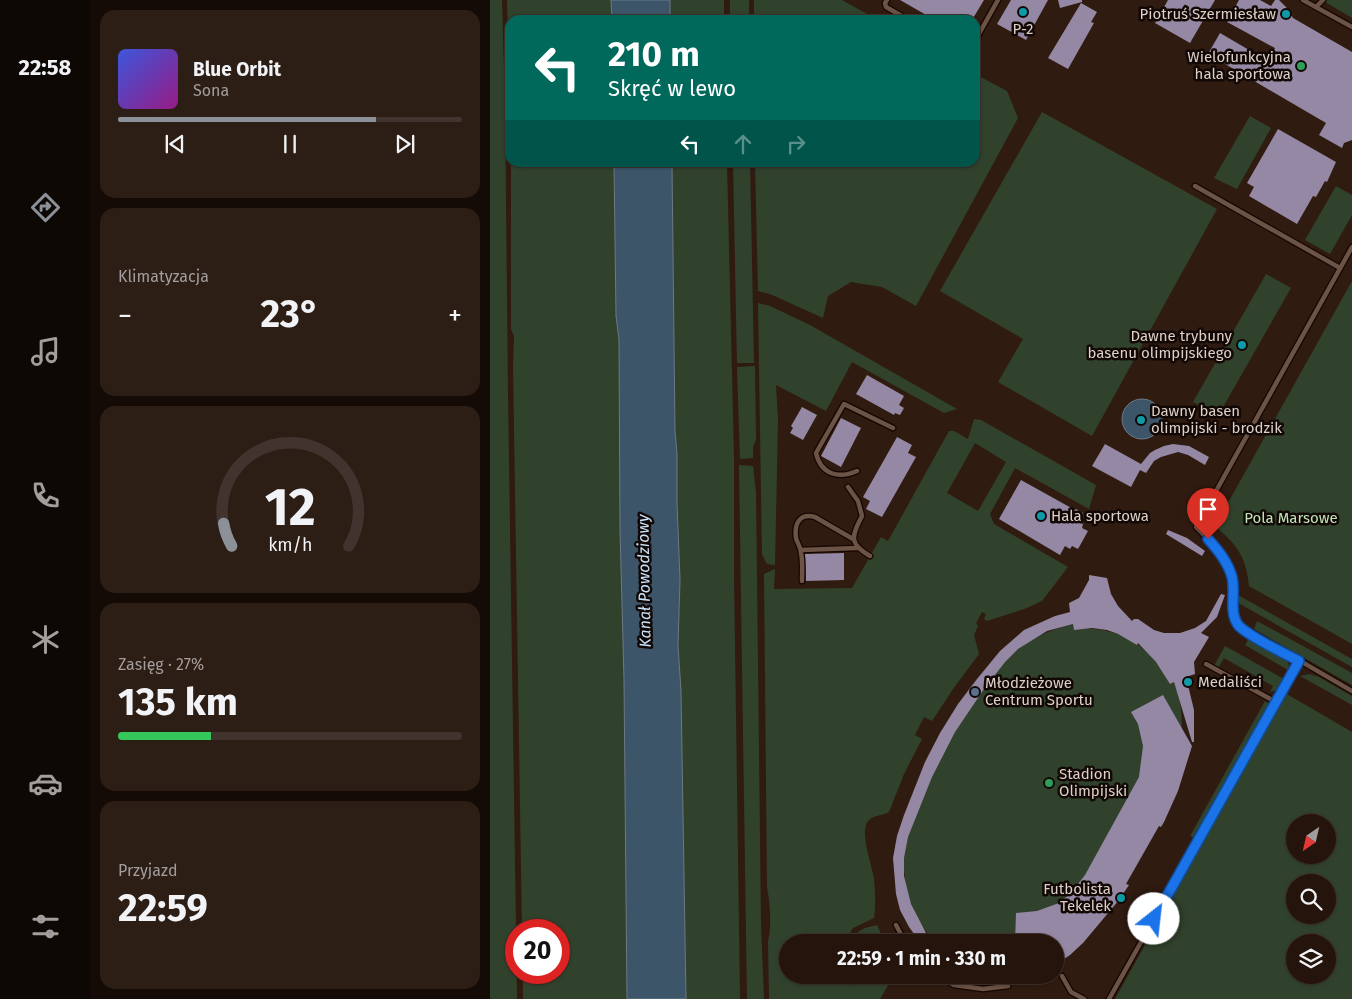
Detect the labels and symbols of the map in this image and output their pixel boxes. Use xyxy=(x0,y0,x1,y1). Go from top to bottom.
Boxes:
place label: Piotruś Szermiesław xyxy=(1139,5,1276,23)
marker: P-2 xyxy=(1017,6,1029,18)
marker: Piotruś Szermiesław xyxy=(1280,8,1292,20)
place label: P-2 xyxy=(1012,20,1034,38)
place label: Wielofunkcyjna hala sportowa xyxy=(1187,48,1291,83)
marker: Wielofunkcyjna hala sportowa xyxy=(1295,60,1307,72)
place label: Dawne trybuny basenu olimpijskiego xyxy=(1088,327,1233,362)
marker: Dawne trybuny basenu olimpijskiego xyxy=(1236,339,1248,351)
place label: Dawny basen olimpijski - brodzik xyxy=(1151,402,1282,437)
marker: Dawny basen olimpijski - brodzik xyxy=(1135,414,1147,426)
pin xyxy=(1187,488,1229,539)
place label: Hala sportowa xyxy=(1051,507,1149,525)
park label: Pola Marsowe xyxy=(1244,509,1338,527)
marker: Hala sportowa xyxy=(1035,510,1047,522)
water label: Kanał Powodziowy xyxy=(633,513,655,648)
place label: Medaliści xyxy=(1198,673,1262,691)
place label: Młodzieżowe Centrum Sportu xyxy=(985,674,1093,709)
marker: Medaliści xyxy=(1182,676,1194,688)
marker: Młodzieżowe Centrum Sportu xyxy=(969,686,981,698)
place label: Stadion Olimpijski xyxy=(1059,765,1127,800)
marker: Stadion Olimpijski xyxy=(1043,777,1055,789)
north arrow xyxy=(1286,814,1336,864)
place label: Futbolista Tekelek xyxy=(1043,880,1111,915)
marker: Futbolista Tekelek xyxy=(1115,892,1127,904)
position arrow xyxy=(1127,892,1179,944)
speed limit sign: 20 xyxy=(505,919,570,984)

